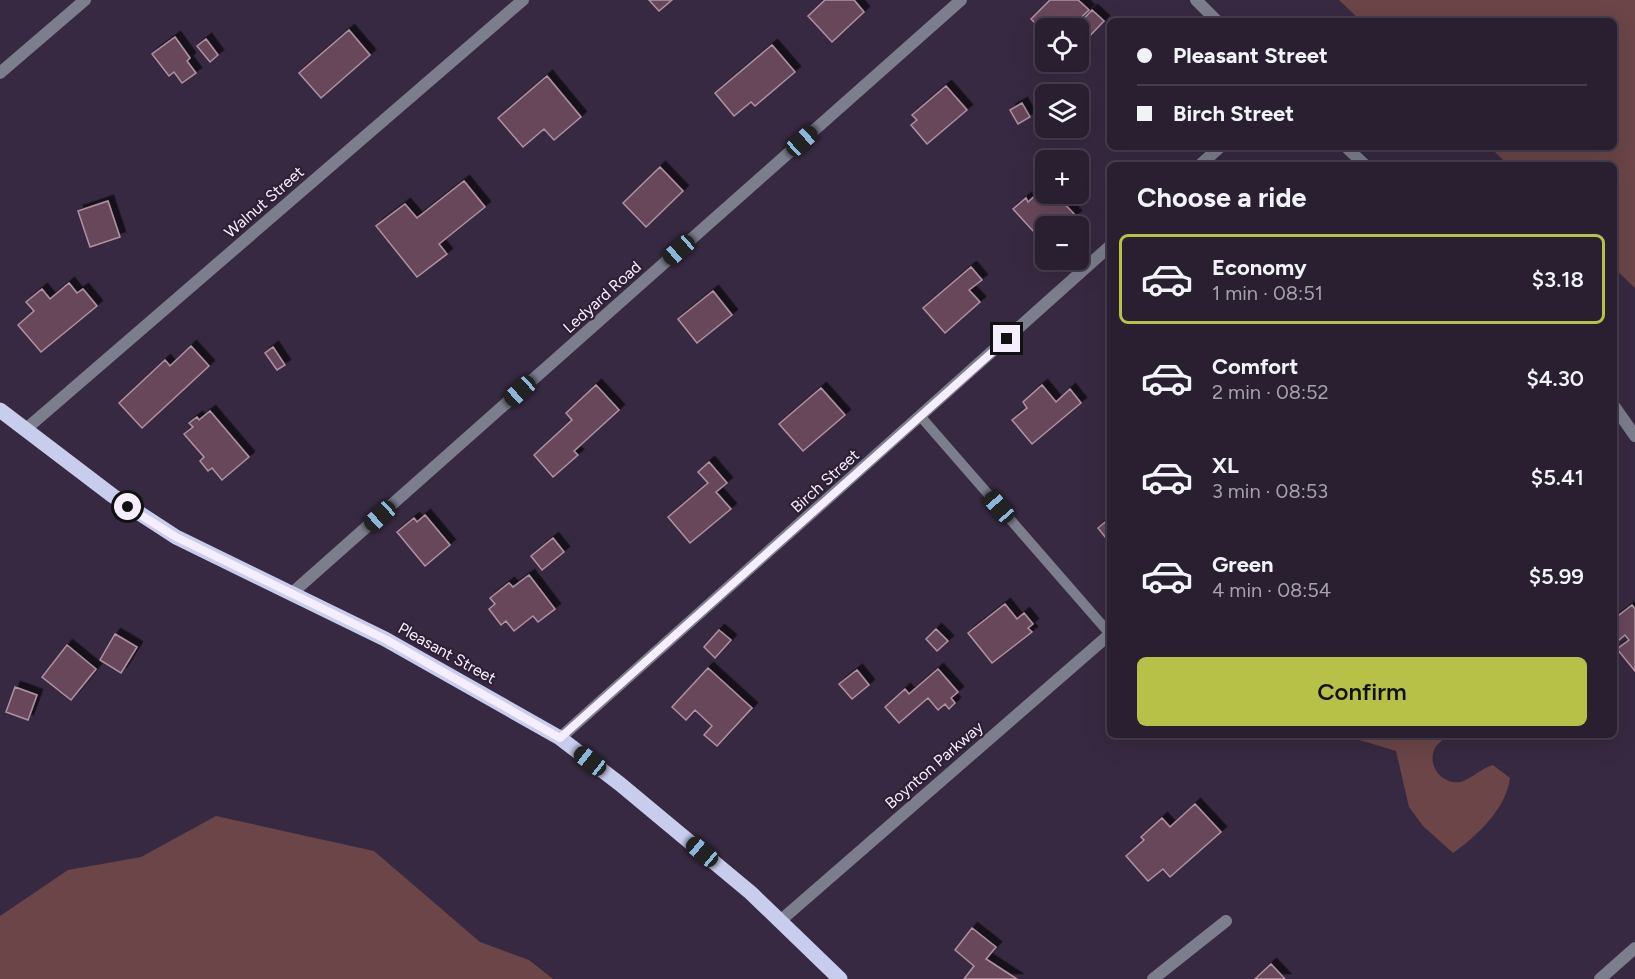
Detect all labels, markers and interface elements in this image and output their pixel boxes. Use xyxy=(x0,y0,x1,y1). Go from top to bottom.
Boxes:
map controls xyxy=(1035,18,1089,270)
button: locate xyxy=(1035,18,1089,72)
text: Pleasant Street xyxy=(1173,42,1328,69)
button: layers xyxy=(1035,84,1089,138)
text: Birch Street xyxy=(1173,100,1294,127)
car xyxy=(783,122,821,160)
button: + xyxy=(1035,150,1089,204)
street label: Walnut Street xyxy=(220,162,308,242)
text: Choose a ride xyxy=(1137,181,1306,214)
button: − xyxy=(1035,216,1089,270)
car xyxy=(660,231,698,269)
icon: car xyxy=(1140,252,1194,306)
text: Economy xyxy=(1212,254,1307,281)
street label: Ledyard Road xyxy=(559,257,645,337)
text: $3.18 xyxy=(1532,266,1584,293)
text: 1 min · 08:51 xyxy=(1212,281,1323,305)
route end xyxy=(993,325,1020,352)
icon: car xyxy=(1140,351,1194,405)
text: Comfort xyxy=(1212,353,1298,380)
text: $4.30 xyxy=(1526,365,1584,392)
car xyxy=(501,372,539,410)
text: 2 min · 08:52 xyxy=(1212,380,1329,404)
street label: Birch Street xyxy=(787,445,863,517)
icon: car xyxy=(1140,450,1194,504)
text: XL xyxy=(1212,452,1239,479)
text: $5.41 xyxy=(1531,464,1584,491)
text: 3 min · 08:53 xyxy=(1212,479,1328,503)
car xyxy=(980,488,1018,526)
route start xyxy=(114,493,141,520)
car xyxy=(361,497,399,535)
icon: car xyxy=(1140,549,1194,603)
text: Green xyxy=(1212,551,1274,578)
text: $5.99 xyxy=(1529,563,1584,590)
text: 4 min · 08:54 xyxy=(1212,578,1331,602)
street label: Pleasant Street xyxy=(395,618,499,688)
button: Confirm xyxy=(1137,657,1587,726)
street label: Boynton Parkway xyxy=(881,717,987,813)
car xyxy=(570,743,610,779)
car xyxy=(682,834,722,870)

